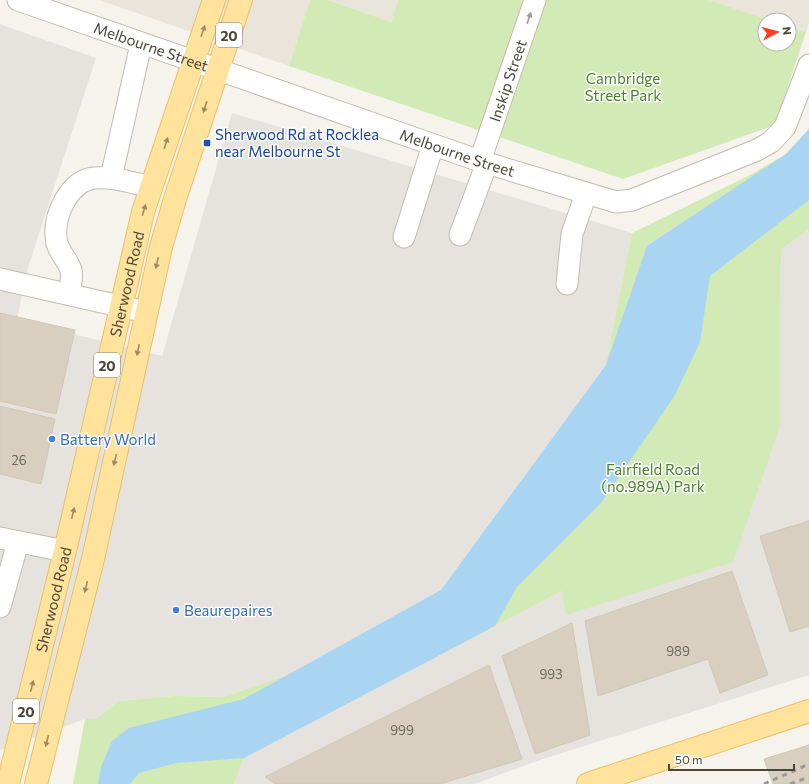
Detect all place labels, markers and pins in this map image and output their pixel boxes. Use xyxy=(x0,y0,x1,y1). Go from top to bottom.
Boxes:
place label: Sherwood Rd at Rocklea near Melbourne St xyxy=(215,125,379,160)
marker: Sherwood Rd at Rocklea near Melbourne St xyxy=(202,138,212,148)
place label: Battery World xyxy=(60,430,156,448)
marker: Battery World xyxy=(47,434,57,444)
place label: Beaurepaires xyxy=(184,601,273,619)
marker: Beaurepaires xyxy=(171,605,181,615)

